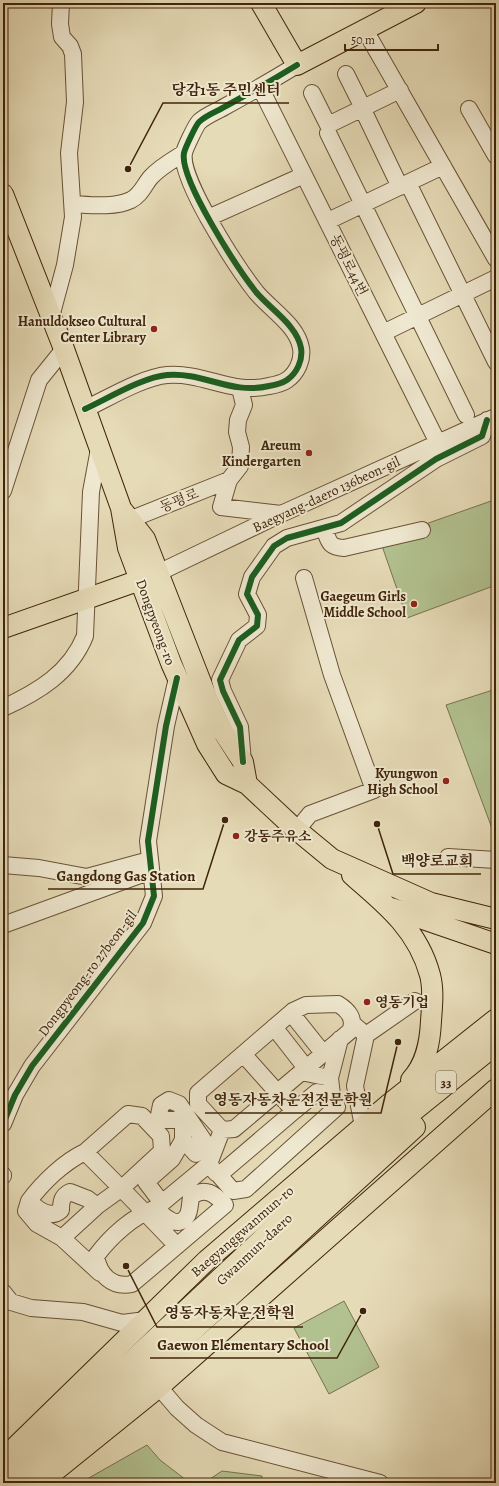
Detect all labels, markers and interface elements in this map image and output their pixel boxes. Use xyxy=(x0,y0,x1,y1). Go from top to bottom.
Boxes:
scale bar xyxy=(345,26,438,52)
text: 50 m xyxy=(351,32,375,48)
callout: 당감1동 주민센터 xyxy=(163,76,289,103)
text: 당감1동 주민센터 xyxy=(171,80,281,100)
street label: 동평로44번 xyxy=(325,231,372,299)
place label: Hanuldokseo Cultural Center Library xyxy=(18,312,147,347)
marker: Hanuldokseo Cultural Center Library xyxy=(149,324,159,334)
place label: Areum Kindergarten xyxy=(222,436,301,471)
marker: Areum Kindergarten xyxy=(304,448,314,458)
street label: Baegyang-daero 136beon-gil xyxy=(249,452,404,537)
street label: 동평로 xyxy=(157,484,202,517)
street label: Dongpyeong-ro xyxy=(131,577,180,668)
place label: Gaegeum Girls Middle School xyxy=(321,587,406,622)
marker: Gaegeum Girls Middle School xyxy=(409,599,419,609)
place label: Kyungwon High School xyxy=(367,764,438,799)
marker: Kyungwon High School xyxy=(441,776,451,786)
place label: 강동주유소 xyxy=(244,827,312,846)
marker: 강동주유소 xyxy=(231,831,241,841)
callout: 백양로교회 xyxy=(393,847,481,874)
text: 백양로교회 xyxy=(401,851,473,871)
callout: Gangdong Gas Station xyxy=(48,862,203,889)
text: Gangdong Gas Station xyxy=(57,866,196,886)
street label: Dongpyeong-ro 27beon-gil xyxy=(34,906,141,1040)
place label: 영동기업 xyxy=(375,993,429,1012)
marker: 영동기업 xyxy=(362,997,372,1007)
road number: 33 xyxy=(436,1071,456,1093)
callout: 영동자동차운전전문학원 xyxy=(205,1086,381,1113)
text: 영동자동차운전전문학원 xyxy=(213,1090,373,1110)
street label: Baegyanggwanmun-ro xyxy=(187,1181,298,1281)
street label: Gwanmun-daero xyxy=(212,1209,297,1290)
callout: 영동자동차운전학원 xyxy=(157,1300,303,1327)
text: 영동자동차운전학원 xyxy=(165,1303,295,1323)
callout: Gaewon Elementary School xyxy=(150,1331,337,1358)
text: Gaewon Elementary School xyxy=(157,1335,329,1355)

